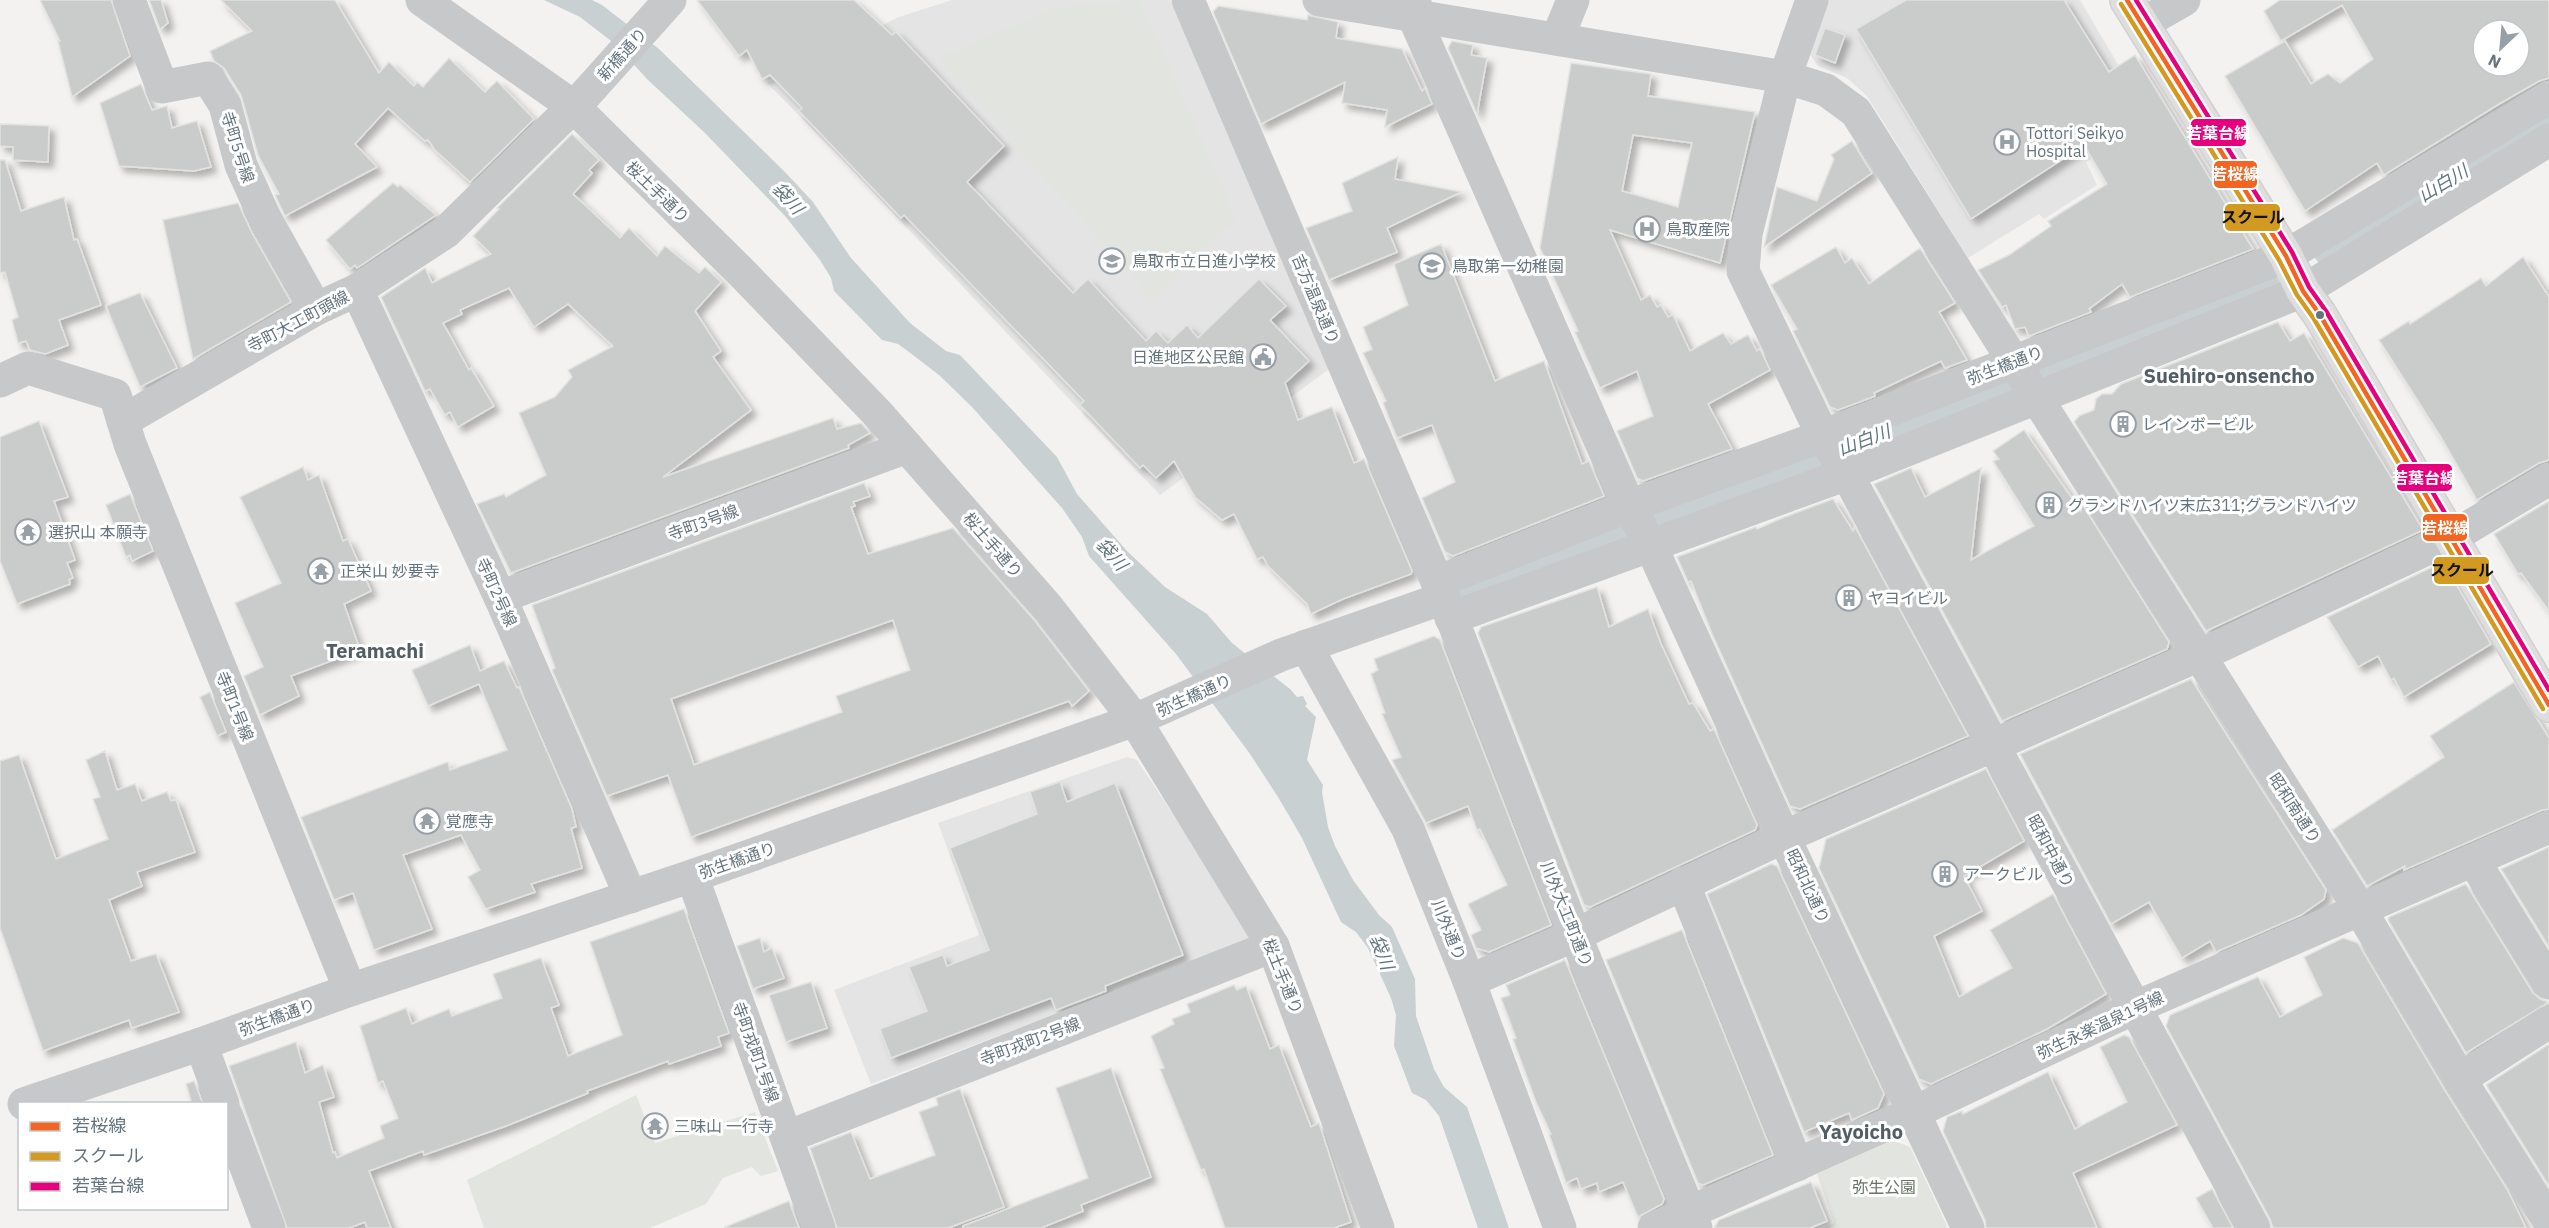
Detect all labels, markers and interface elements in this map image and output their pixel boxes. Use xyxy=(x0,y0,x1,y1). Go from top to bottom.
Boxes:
north arrow xyxy=(2471,18,2531,78)
street label: 新橋通り xyxy=(593,24,651,84)
text: N xyxy=(2485,50,2504,73)
street label: 寺町5号線 xyxy=(217,109,259,185)
line badge: 若葉台線 xyxy=(2190,118,2247,147)
place label: Tottori Seikyo Hospital xyxy=(2026,123,2124,161)
text: 若葉台線 xyxy=(2186,123,2250,143)
hospital icon: Tottori Seikyo Hospital xyxy=(1992,127,2022,157)
street label: 桜土手通り xyxy=(622,157,694,227)
water label: 山白川 xyxy=(2414,158,2474,207)
line badge: 若桜線 xyxy=(2213,160,2258,189)
text: 若桜線 xyxy=(2211,164,2259,184)
water label: 袋川 xyxy=(767,177,810,221)
line badge: スクール xyxy=(2224,203,2281,232)
text: スクール xyxy=(2221,207,2285,227)
hospital icon: 鳥取産院 xyxy=(1632,214,1662,244)
place label: 鳥取産院 xyxy=(1666,219,1730,239)
school or university icon: 鳥取市立日進小学校 xyxy=(1097,246,1127,276)
place label: 鳥取市立日進小学校 xyxy=(1132,251,1276,271)
street label: 吉方温泉通り xyxy=(1288,251,1344,347)
school or university icon: 鳥取第一幼稚園 xyxy=(1417,251,1447,281)
place label: 鳥取第一幼稚園 xyxy=(1452,256,1564,276)
street label: 寺町大工町頭線 xyxy=(244,286,352,356)
unlabelled marker xyxy=(2314,309,2326,321)
street label: 弥生橋通り xyxy=(1964,341,2046,389)
public building icon: 日進地区公民館 xyxy=(1248,342,1278,372)
place label: 日進地区公民館 xyxy=(1132,347,1244,367)
district label: Suehiro-onsencho xyxy=(2144,362,2314,389)
building icon: レインボービル xyxy=(2108,409,2138,439)
place label: レインボービル xyxy=(2142,414,2254,434)
water label: 山白川 xyxy=(1835,419,1895,460)
line badge: 若葉台線 xyxy=(2396,463,2453,492)
text: 若葉台線 xyxy=(2392,468,2456,488)
building icon: グランドハイツ末広311;グランドハイツ xyxy=(2034,490,2064,520)
place label: グランドハイツ末広311;グランドハイツ xyxy=(2068,495,2357,515)
street label: 寺町3号線 xyxy=(665,500,741,544)
street label: 桜土手通り xyxy=(959,508,1027,582)
line badge: 若桜線 xyxy=(2422,513,2468,542)
temple icon: 選択山 本願寺 xyxy=(13,517,43,547)
text: 若桜線 xyxy=(2421,518,2469,538)
place label: 選択山 本願寺 xyxy=(48,522,148,542)
water label: 袋川 xyxy=(1092,533,1134,577)
street label: 寺町2号線 xyxy=(472,554,522,630)
temple icon: 正栄山 妙要寺 xyxy=(306,556,336,586)
line badge: スクール xyxy=(2433,556,2490,585)
text: スクール xyxy=(2430,560,2494,580)
place label: 正栄山 妙要寺 xyxy=(340,561,440,581)
building icon: ヤヨイビル xyxy=(1834,583,1864,613)
place label: ヤヨイビル xyxy=(1868,588,1948,608)
district label: Teramachi xyxy=(326,637,424,664)
street label: 寺町1号線 xyxy=(212,668,258,744)
street label: 弥生橋通り xyxy=(1153,670,1235,720)
street label: 昭和南通り xyxy=(2265,769,2325,847)
temple icon: 覚應寺 xyxy=(412,806,442,836)
place label: 覚應寺 xyxy=(446,811,494,831)
street label: 昭和中通り xyxy=(2023,811,2079,891)
street label: 弥生橋通り xyxy=(696,838,778,882)
street label: 昭和北通り xyxy=(1782,846,1834,926)
street label: 川外大工町通り xyxy=(1537,858,1597,970)
building icon: アークビル xyxy=(1930,859,1960,889)
place label: アークビル xyxy=(1964,864,2043,884)
street label: 川外通り xyxy=(1428,897,1470,963)
water label: 袋川 xyxy=(1365,931,1400,975)
street label: 桜土手通り xyxy=(1259,935,1307,1017)
street label: 弥生永楽温泉1号線 xyxy=(2033,987,2167,1063)
street label: 弥生橋通り xyxy=(236,994,318,1040)
street label: 寺町戎町1号線 xyxy=(729,999,783,1105)
street label: 寺町戎町2号線 xyxy=(977,1013,1083,1069)
legend xyxy=(18,1102,228,1210)
temple icon: 三味山 一行寺 xyxy=(640,1111,670,1141)
text: 若桜線 xyxy=(72,1114,126,1137)
place label: 三味山 一行寺 xyxy=(674,1116,774,1136)
district label: Yayoicho xyxy=(1819,1118,1903,1145)
text: スクール xyxy=(72,1144,144,1167)
text: 若葉台線 xyxy=(72,1174,144,1197)
park label: 弥生公園 xyxy=(1852,1177,1916,1197)

